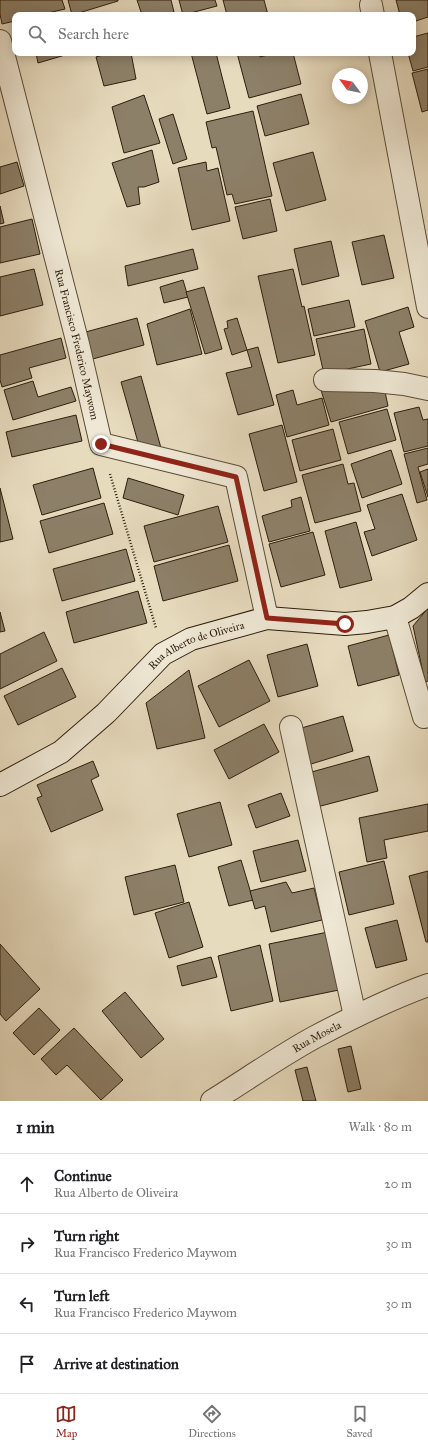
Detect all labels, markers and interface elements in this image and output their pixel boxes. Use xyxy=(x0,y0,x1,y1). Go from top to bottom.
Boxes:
search box xyxy=(12,12,416,56)
icon: search xyxy=(26,23,48,45)
text: Search here xyxy=(58,25,129,43)
north arrow xyxy=(332,68,368,104)
street label: Rua Francisco Frederico Maywom xyxy=(52,268,101,422)
route end xyxy=(92,435,110,453)
route start xyxy=(336,615,354,633)
street label: Rua Alberto de Oliveira xyxy=(146,618,246,672)
street label: Rua Mosela xyxy=(290,1018,344,1055)
text: 1 min xyxy=(16,1117,55,1138)
text: Walk · 80 m xyxy=(349,1119,412,1135)
text: Continue xyxy=(54,1167,112,1185)
icon: ahead xyxy=(16,1173,38,1195)
text: 20 m xyxy=(384,1176,412,1192)
text: Rua Alberto de Oliveira xyxy=(54,1185,178,1201)
text: Turn right xyxy=(54,1227,119,1245)
icon: right xyxy=(16,1233,38,1255)
text: 30 m xyxy=(386,1236,412,1252)
text: Rua Francisco Frederico Maywom xyxy=(54,1245,237,1261)
text: Turn left xyxy=(54,1287,110,1305)
icon: left xyxy=(16,1293,38,1315)
text: 30 m xyxy=(386,1296,412,1312)
text: Rua Francisco Frederico Maywom xyxy=(54,1305,237,1321)
icon: arrive xyxy=(16,1353,38,1375)
text: Arrive at destination xyxy=(54,1355,179,1373)
tab: Map xyxy=(55,1403,77,1440)
tab: Directions xyxy=(188,1403,236,1440)
tab: Saved xyxy=(346,1403,373,1440)

